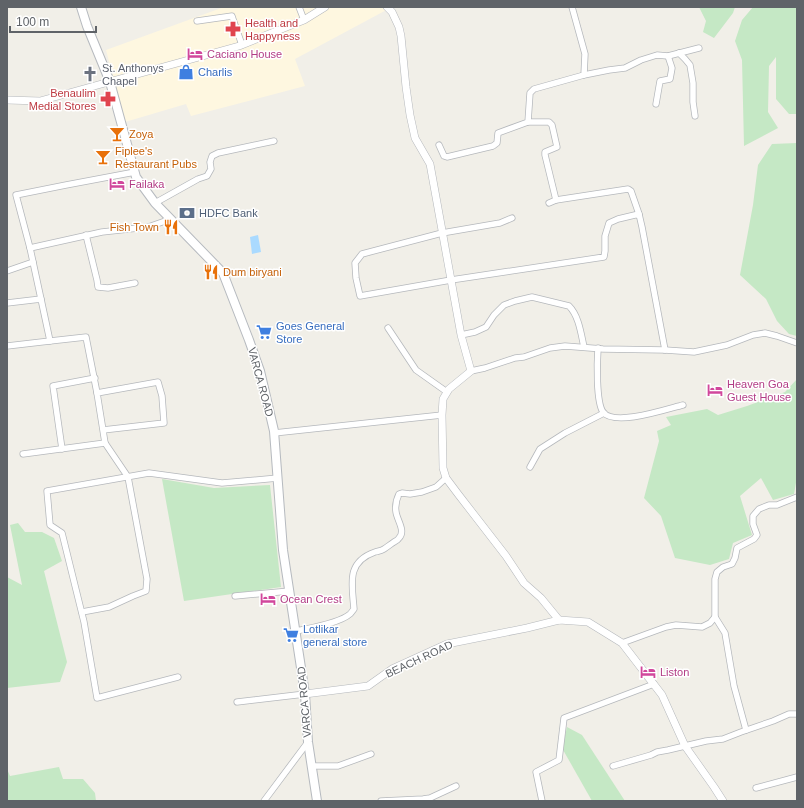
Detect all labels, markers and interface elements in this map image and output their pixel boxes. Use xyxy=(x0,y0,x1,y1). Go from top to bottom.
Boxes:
scale bar xyxy=(10,8,96,34)
text: 100 m xyxy=(16,15,49,29)
place label: Health and Happyness xyxy=(245,17,301,42)
pharmacy icon: Health and Happyness xyxy=(224,20,242,38)
hotel icon: Caciano House xyxy=(186,45,204,63)
place label: Caciano House xyxy=(207,48,282,60)
place label: St. Anthonys Chapel xyxy=(102,62,164,87)
shop icon: Charlis xyxy=(177,63,195,81)
church icon: St. Anthonys Chapel xyxy=(81,65,99,83)
place label: Charlis xyxy=(198,66,233,78)
place label: Benaulim Medial Stores xyxy=(29,87,96,112)
pharmacy icon: Benaulim Medial Stores xyxy=(99,90,117,108)
bar icon: Zoya xyxy=(108,125,126,143)
place label: Zoya xyxy=(129,128,154,140)
place label: Fiplee's Restaurant Pubs xyxy=(115,145,197,170)
bar icon: Fiplee's Restaurant Pubs xyxy=(94,148,112,166)
hotel icon: Failaka xyxy=(108,175,126,193)
place label: Failaka xyxy=(129,178,165,190)
bank icon: HDFC Bank xyxy=(178,204,196,222)
place label: HDFC Bank xyxy=(199,207,258,219)
restaurant icon: Fish Town xyxy=(162,218,180,236)
place label: Fish Town xyxy=(110,221,159,233)
restaurant icon: Dum biryani xyxy=(202,263,220,281)
place label: Dum biryani xyxy=(223,266,282,278)
place label: Goes General Store xyxy=(276,320,344,345)
supermarket icon: Goes General Store xyxy=(255,323,273,341)
street label: VARCA ROAD xyxy=(246,346,276,418)
place label: Heaven Goa Guest House xyxy=(727,378,791,403)
hotel icon: Heaven Goa Guest House xyxy=(706,381,724,399)
hotel icon: Ocean Crest xyxy=(259,590,277,608)
place label: Ocean Crest xyxy=(280,593,342,605)
place label: Lotlikar general store xyxy=(303,623,367,648)
supermarket icon: Lotlikar general store xyxy=(282,626,300,644)
street label: BEACH ROAD xyxy=(383,638,455,680)
hotel icon: Liston xyxy=(639,663,657,681)
street label: VARCA ROAD xyxy=(295,666,313,738)
place label: Liston xyxy=(660,666,689,678)

